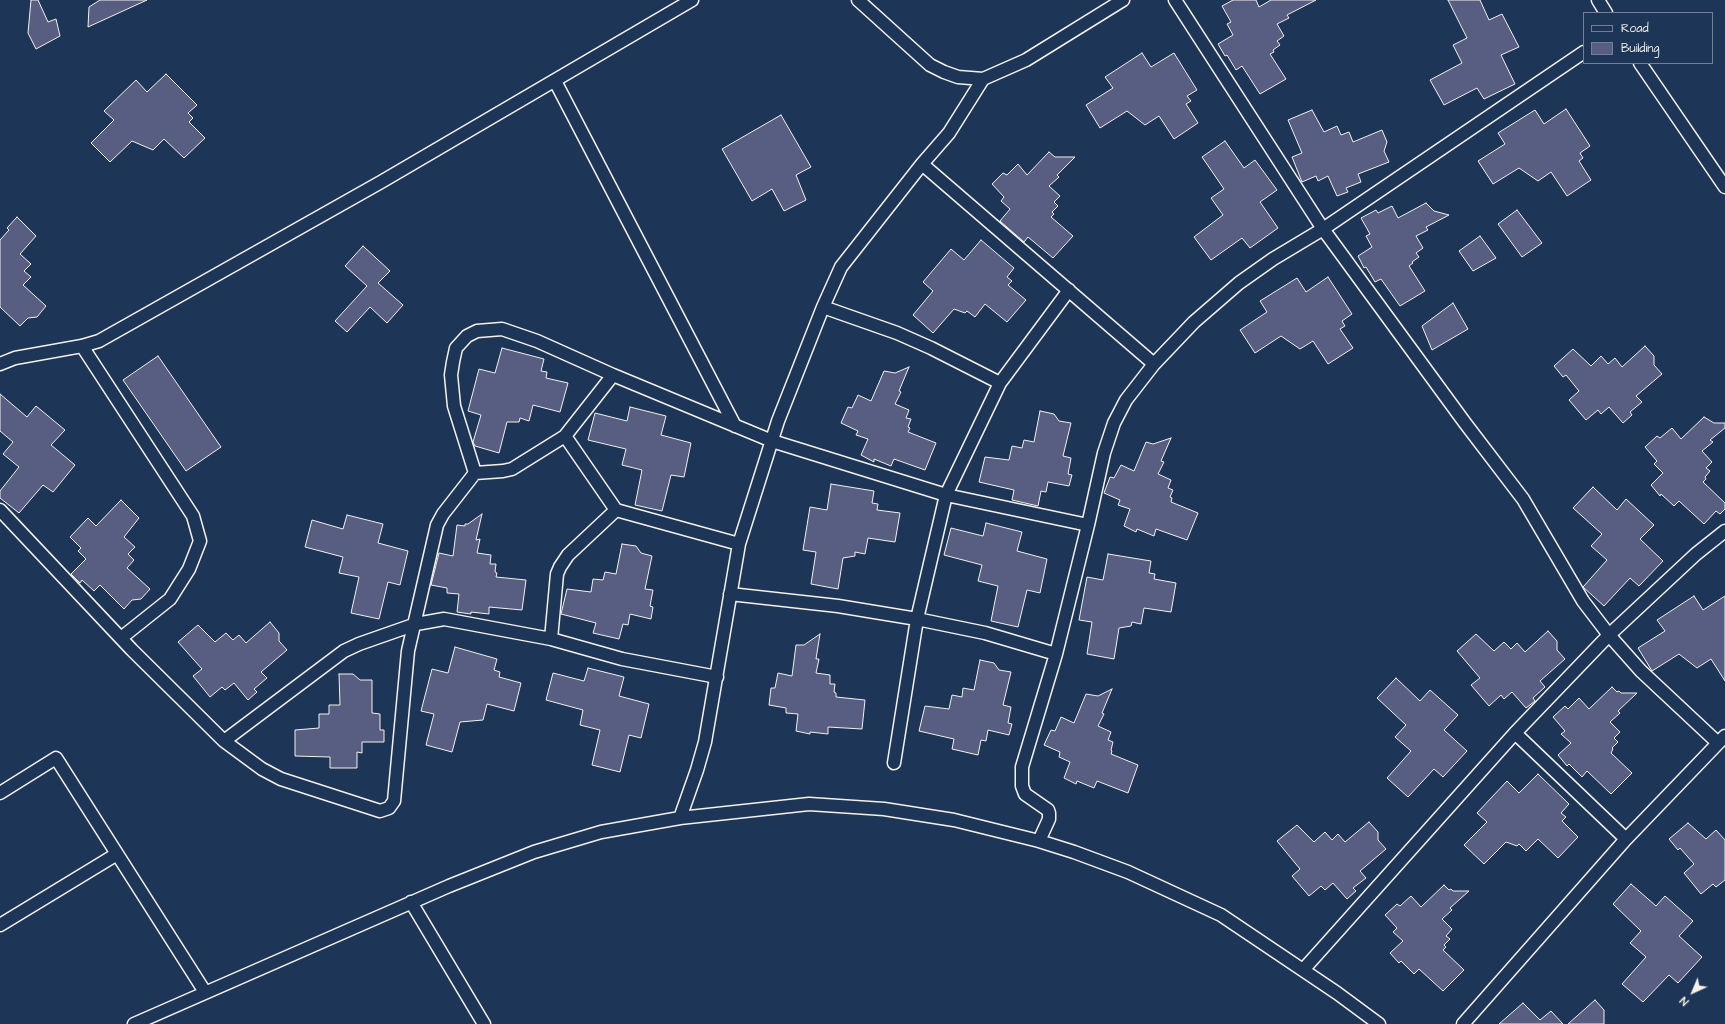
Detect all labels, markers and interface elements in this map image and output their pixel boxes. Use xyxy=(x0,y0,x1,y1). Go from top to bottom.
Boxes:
legend xyxy=(1583,12,1713,64)
text: Road xyxy=(1621,20,1649,37)
text: Building xyxy=(1621,40,1659,57)
north arrow xyxy=(1673,972,1713,1012)
text: N xyxy=(1677,993,1692,1009)

